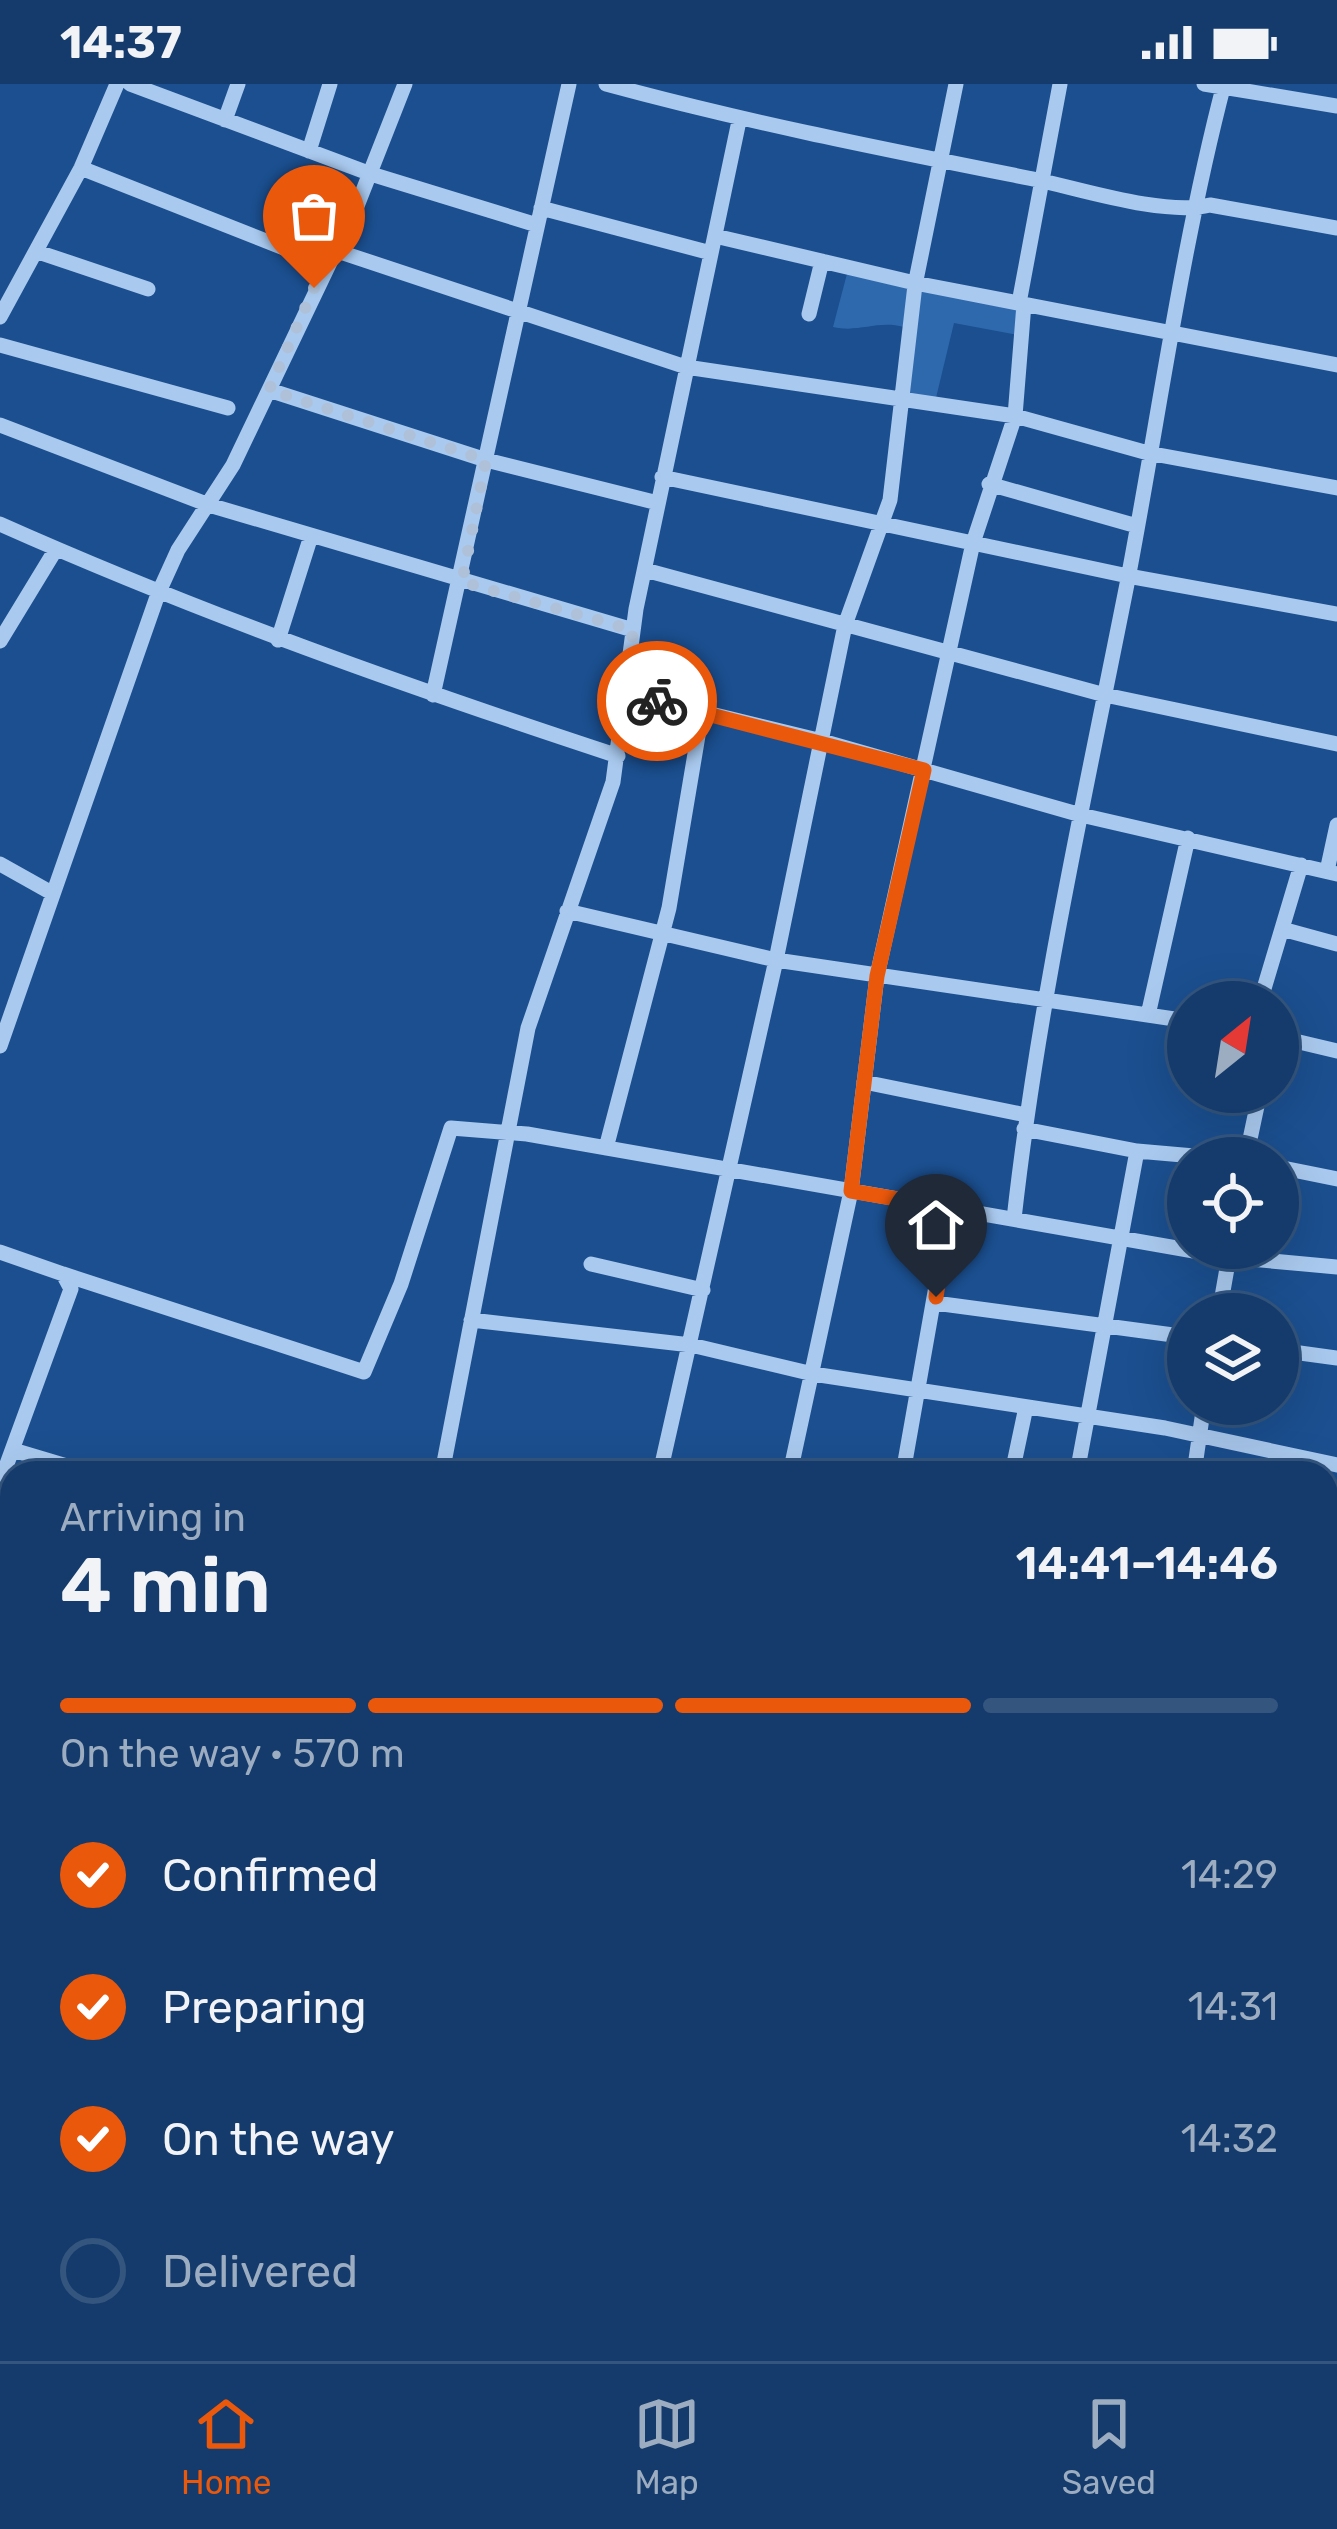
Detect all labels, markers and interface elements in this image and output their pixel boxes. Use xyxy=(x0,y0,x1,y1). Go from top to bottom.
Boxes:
text: 14:37 xyxy=(60,16,182,69)
pin xyxy=(263,165,365,288)
icon: bag xyxy=(281,183,347,249)
courier xyxy=(597,641,717,761)
icon: bike xyxy=(624,668,690,734)
north arrow xyxy=(1167,981,1299,1113)
map controls xyxy=(1167,981,1299,1425)
button: locate xyxy=(1167,1137,1299,1269)
pin xyxy=(885,1174,987,1297)
icon: home xyxy=(903,1192,969,1258)
button: layers xyxy=(1167,1293,1299,1425)
text: Arriving in xyxy=(60,1495,246,1541)
text: 14:41–14:46 xyxy=(1016,1537,1278,1590)
text: 4 min xyxy=(60,1539,271,1632)
text: On the way · 570 m xyxy=(60,1731,405,1777)
icon: check xyxy=(60,1842,126,1908)
text: Confirmed xyxy=(162,1849,379,1902)
text: 14:29 xyxy=(1181,1852,1278,1898)
icon: check xyxy=(60,1974,126,2040)
text: Preparing xyxy=(162,1981,367,2034)
text: 14:31 xyxy=(1188,1984,1278,2030)
icon: check xyxy=(60,2106,126,2172)
text: On the way xyxy=(162,2113,395,2166)
text: 14:32 xyxy=(1181,2116,1278,2162)
text: Delivered xyxy=(162,2245,358,2298)
tab: Home xyxy=(181,2391,271,2502)
tab: Map xyxy=(634,2391,700,2502)
tab: Saved xyxy=(1062,2391,1156,2502)

